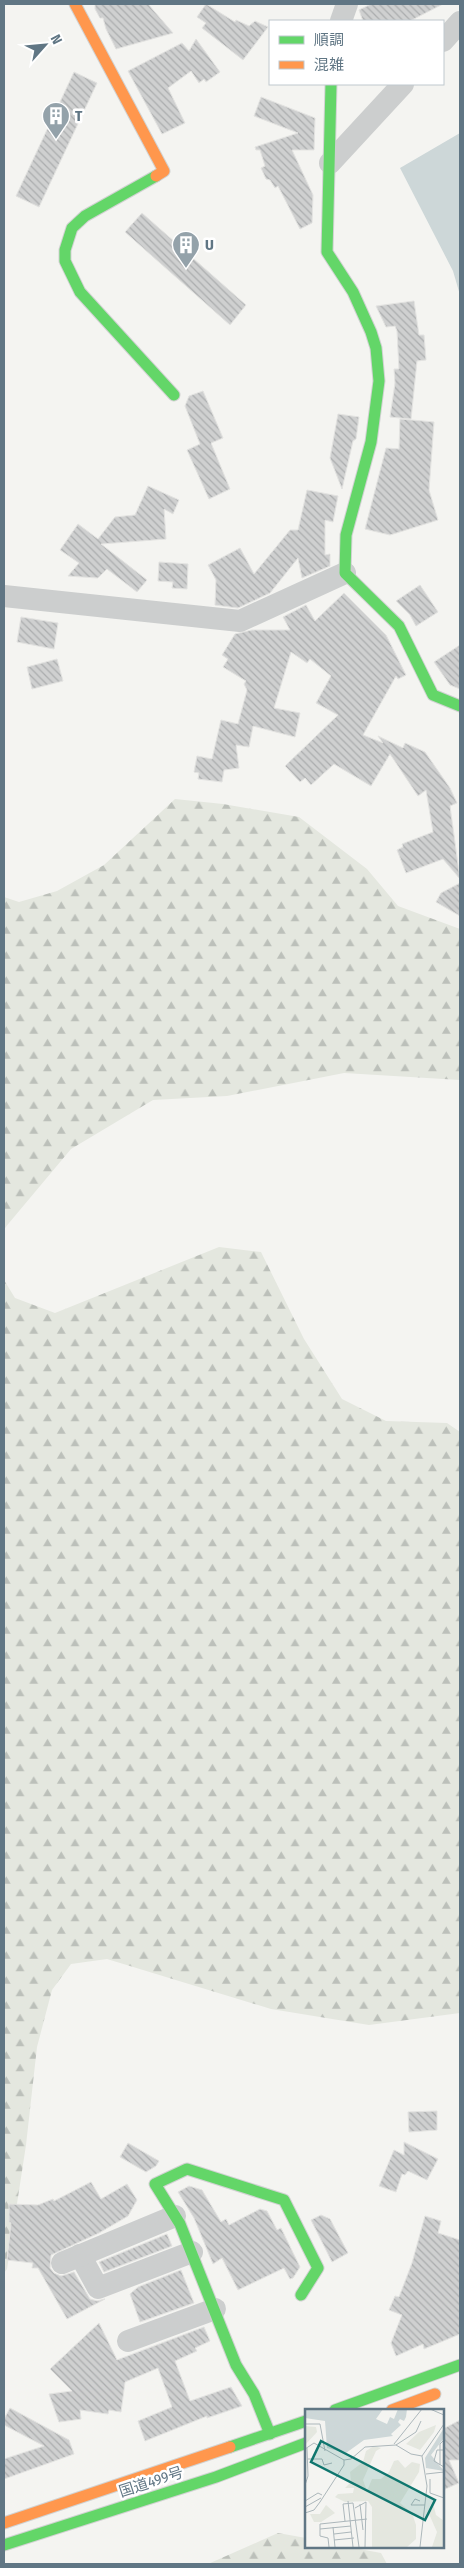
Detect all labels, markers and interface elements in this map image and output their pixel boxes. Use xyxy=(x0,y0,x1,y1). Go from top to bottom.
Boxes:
north arrow xyxy=(20,20,70,70)
legend xyxy=(269,20,444,85)
text: 順調 xyxy=(314,31,344,49)
text: N xyxy=(47,32,66,47)
text: 混雑 xyxy=(314,56,344,74)
building icon: T xyxy=(41,101,71,140)
place label: T xyxy=(75,107,83,125)
building icon: U xyxy=(171,230,201,269)
place label: U xyxy=(205,236,214,254)
inset map xyxy=(305,2409,444,2548)
street label: 国道499号 xyxy=(117,2463,185,2501)

